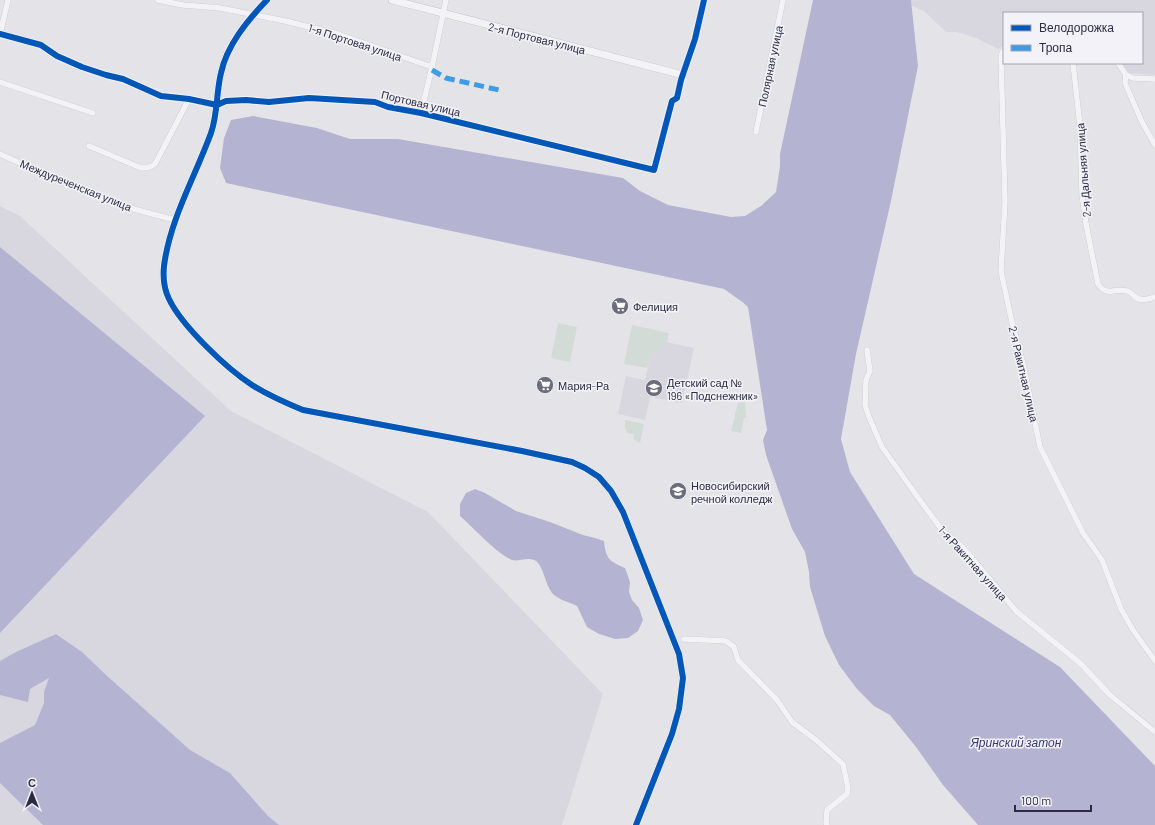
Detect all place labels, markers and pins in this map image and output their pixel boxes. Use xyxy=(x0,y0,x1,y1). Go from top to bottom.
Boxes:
supermarket icon: Фелиция xyxy=(610,296,630,316)
place label: Фелиция xyxy=(633,300,678,313)
supermarket icon: Мария-Ра xyxy=(535,375,555,395)
place label: Детский сад № 196 «Подснежник» xyxy=(667,376,759,402)
school or university icon: Детский сад № 196 «Подснежник» xyxy=(644,378,664,398)
place label: Мария-Ра xyxy=(558,379,610,392)
place label: Новосибирский речной колледж xyxy=(691,479,773,505)
school or university icon: Новосибирский речной колледж xyxy=(668,481,688,501)

